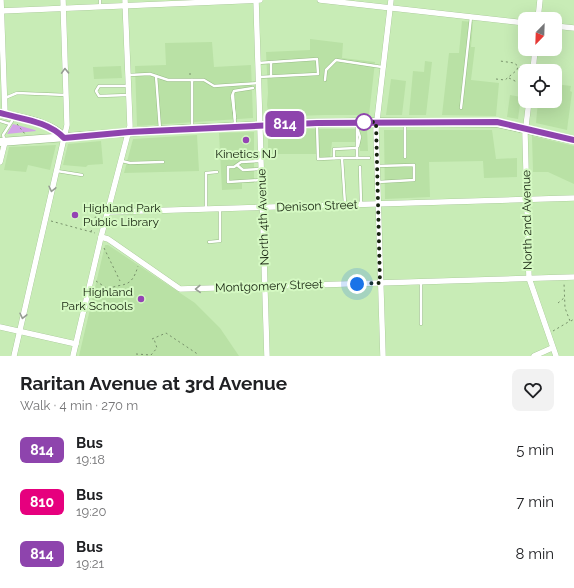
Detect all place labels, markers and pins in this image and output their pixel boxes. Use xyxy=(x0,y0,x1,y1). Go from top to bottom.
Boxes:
unlabelled marker xyxy=(355,113,373,131)
marker: Kinetics NJ xyxy=(241,135,251,145)
place label: Kinetics NJ xyxy=(215,147,277,161)
place label: Highland Park Public Library xyxy=(83,201,161,229)
marker: Highland Park Public Library xyxy=(70,210,80,220)
place label: Highland Park Schools xyxy=(61,285,133,313)
marker: Highland Park Schools xyxy=(136,294,146,304)

